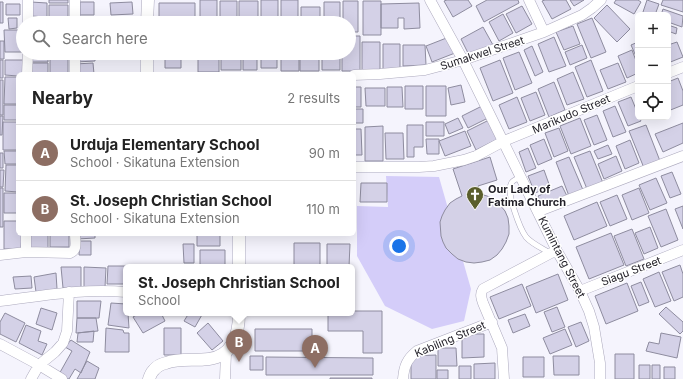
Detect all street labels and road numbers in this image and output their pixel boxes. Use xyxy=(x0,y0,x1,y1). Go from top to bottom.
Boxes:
street label: Sumakwel Street xyxy=(438,33,526,73)
street label: Marikudo Street xyxy=(530,91,612,137)
street label: Kumintang Street xyxy=(535,214,589,300)
street label: Siagu Street xyxy=(599,253,663,289)
street label: Kabiling Street xyxy=(412,318,488,360)

